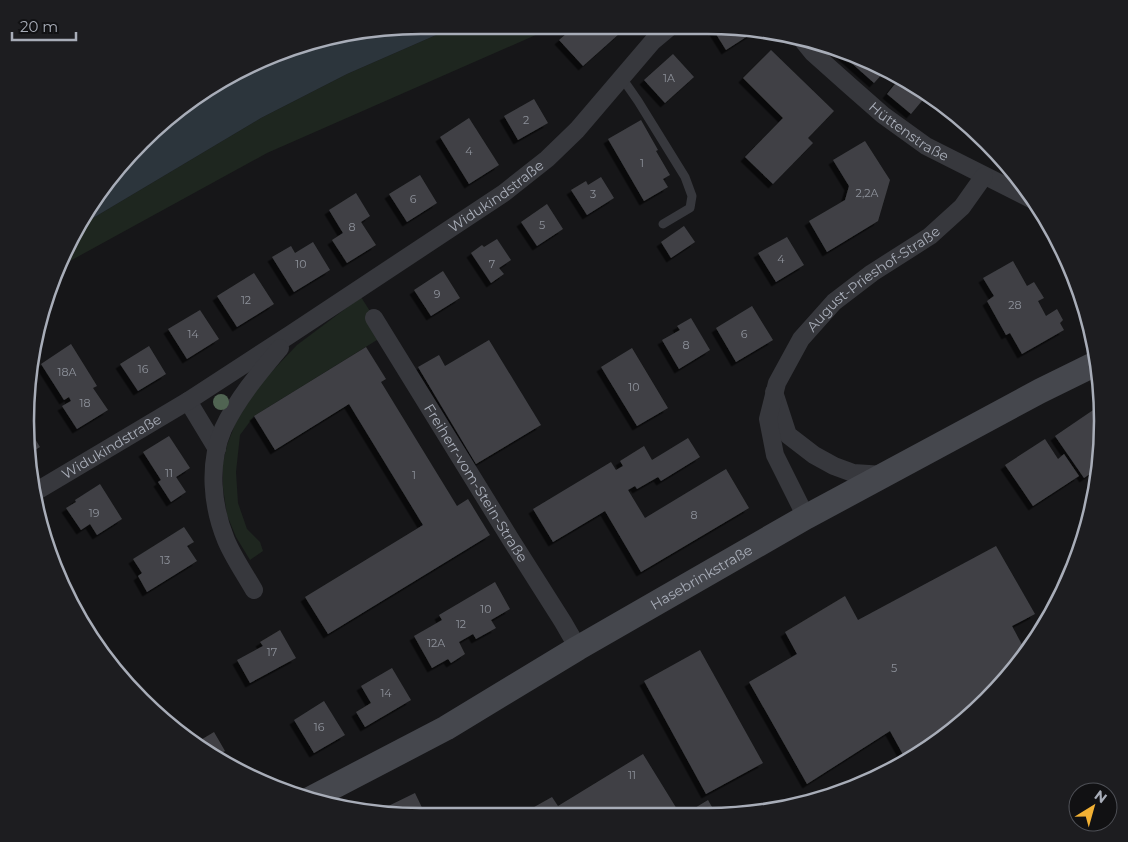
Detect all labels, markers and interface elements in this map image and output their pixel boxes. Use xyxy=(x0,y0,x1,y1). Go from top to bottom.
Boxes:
scale bar xyxy=(12,10,76,42)
text: 20 m xyxy=(20,17,58,36)
house number: 1A xyxy=(663,71,675,85)
street label: Hüttenstraße xyxy=(865,98,952,165)
house number: 2 xyxy=(523,113,529,127)
house number: 4 xyxy=(465,144,473,158)
street label: Widukindstraße xyxy=(445,156,547,236)
house number: 1 xyxy=(640,156,644,170)
house number: 2,2A xyxy=(856,186,879,200)
house number: 3 xyxy=(590,187,596,201)
house number: 6 xyxy=(410,192,417,206)
house number: 5 xyxy=(539,218,545,232)
house number: 8 xyxy=(348,220,356,234)
street label: August-Prieshof-Straße xyxy=(803,222,944,335)
house number: 4 xyxy=(777,252,785,266)
house number: 10 xyxy=(295,257,307,271)
house number: 7 xyxy=(489,257,495,271)
house number: 9 xyxy=(434,287,441,301)
house number: 12 xyxy=(241,293,251,307)
house number: 28 xyxy=(1008,298,1022,312)
house number: 14 xyxy=(187,327,199,341)
house number: 6 xyxy=(741,327,748,341)
house number: 8 xyxy=(682,338,690,352)
house number: 16 xyxy=(138,362,149,376)
house number: 18A xyxy=(58,365,77,379)
house number: 10 xyxy=(628,380,640,394)
house number: 18 xyxy=(80,396,91,410)
street label: Freiherr-vom-Stein-Straße xyxy=(420,401,532,566)
street label: Widukindstraße xyxy=(58,410,165,483)
house number: 11 xyxy=(165,466,173,480)
house number: 1 xyxy=(412,468,416,482)
house number: 19 xyxy=(89,506,100,520)
house number: 8 xyxy=(690,508,698,522)
street label: Hasebrinkstraße xyxy=(647,541,756,614)
house number: 13 xyxy=(160,553,170,567)
house number: 10 xyxy=(480,602,492,616)
house number: 12 xyxy=(456,617,466,631)
house number: 12A xyxy=(427,636,445,650)
house number: 17 xyxy=(267,645,277,659)
house number: 5 xyxy=(891,661,897,675)
house number: 14 xyxy=(380,686,392,700)
house number: 16 xyxy=(314,720,325,734)
house number: 11 xyxy=(628,768,636,782)
north arrow xyxy=(1068,782,1118,832)
text: N xyxy=(1091,786,1111,807)

